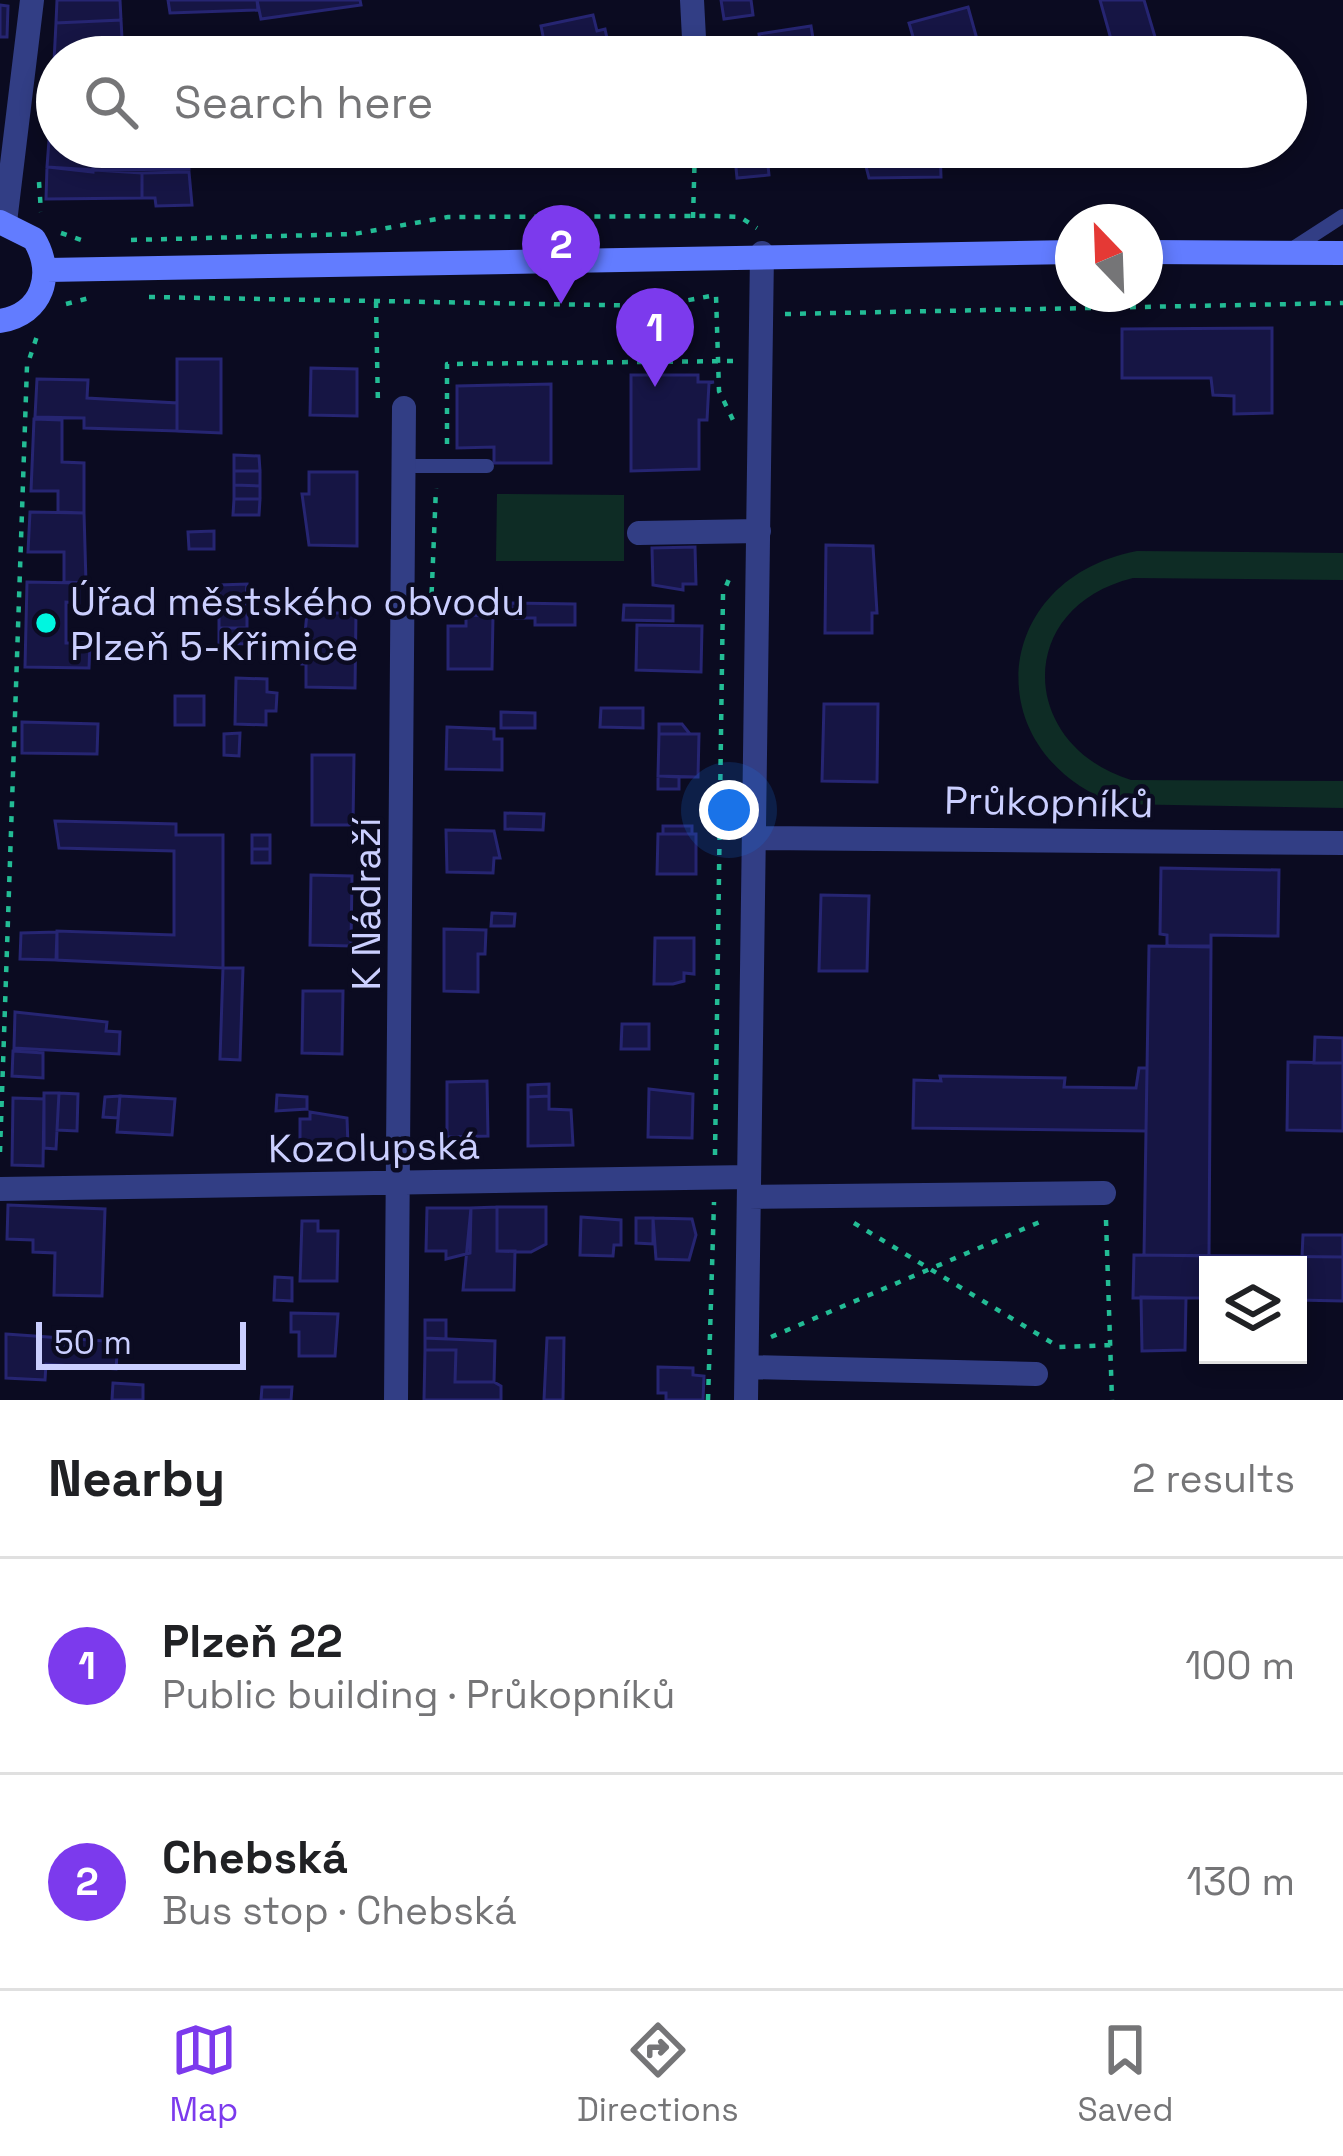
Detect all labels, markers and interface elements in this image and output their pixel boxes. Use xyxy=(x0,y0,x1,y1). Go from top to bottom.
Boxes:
search box xyxy=(36,36,1307,168)
icon: search xyxy=(78,69,144,135)
text: Search here xyxy=(174,74,433,131)
north arrow xyxy=(1055,204,1163,312)
pin: 2 xyxy=(522,205,600,304)
pin: 1 xyxy=(616,288,694,387)
place label: Úřad městského obvodu Plzeň 5-Křimice xyxy=(70,577,525,671)
marker: Úřad městského obvodu Plzeň 5-Křimice xyxy=(33,610,59,636)
street label: Průkopníků xyxy=(944,776,1154,828)
your location xyxy=(699,780,759,840)
street label: K Nádraží xyxy=(342,817,391,991)
street label: Kozolupská xyxy=(268,1121,480,1173)
map controls xyxy=(1199,1256,1307,1364)
button: layers xyxy=(1199,1256,1307,1364)
scale bar xyxy=(36,1316,246,1369)
text: 50 m xyxy=(54,1322,132,1364)
text: Nearby xyxy=(48,1446,225,1511)
text: 2 results xyxy=(1132,1454,1295,1503)
text: Plzeň 22 xyxy=(162,1613,343,1670)
text: 1 xyxy=(78,1641,96,1690)
text: 100 m xyxy=(1185,1641,1295,1690)
text: Public building · Průkopníků xyxy=(162,1670,675,1719)
text: Chebská xyxy=(162,1829,348,1886)
text: 2 xyxy=(75,1857,99,1906)
text: 130 m xyxy=(1187,1857,1295,1906)
text: Bus stop · Chebská xyxy=(162,1886,517,1935)
tab: Map xyxy=(169,2017,238,2131)
tab: Directions xyxy=(577,2017,739,2131)
tab: Saved xyxy=(1077,2017,1174,2131)

